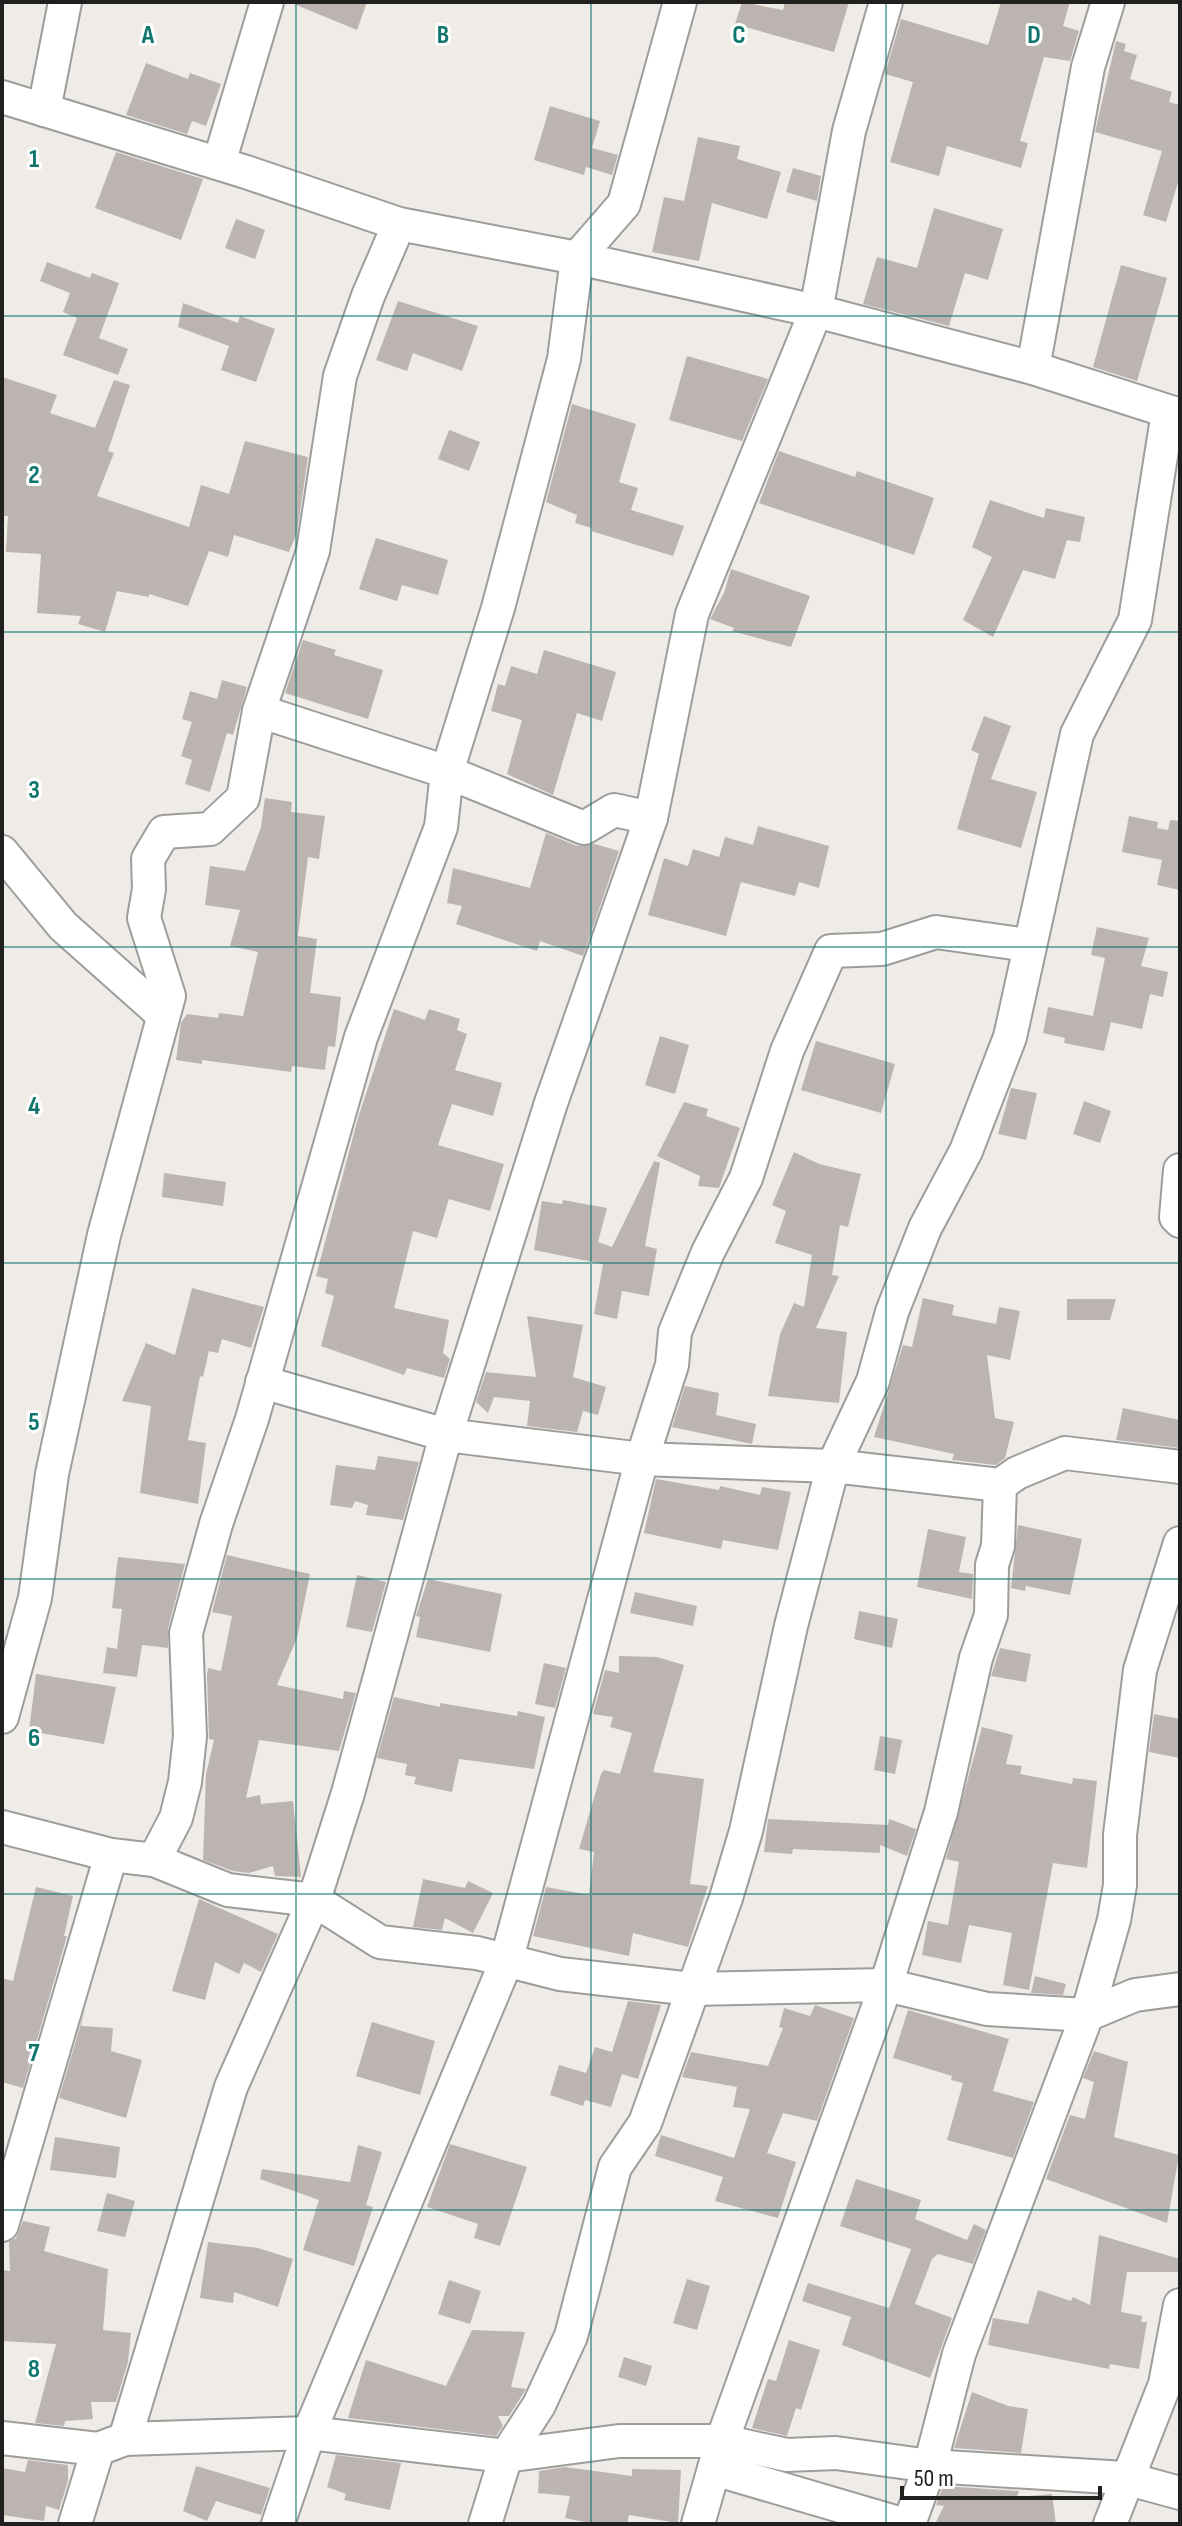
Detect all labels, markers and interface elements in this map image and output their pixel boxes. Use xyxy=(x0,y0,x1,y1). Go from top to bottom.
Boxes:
text: A xyxy=(141,20,155,51)
text: B xyxy=(437,20,449,51)
text: C xyxy=(732,20,746,51)
text: D xyxy=(1027,20,1041,51)
text: 1 xyxy=(29,144,39,175)
text: 2 xyxy=(28,460,40,491)
text: 3 xyxy=(28,775,40,806)
text: 4 xyxy=(28,1091,40,1122)
text: 5 xyxy=(28,1407,40,1438)
text: 6 xyxy=(28,1723,40,1754)
text: 7 xyxy=(28,2038,40,2069)
text: 8 xyxy=(28,2354,40,2385)
scale bar xyxy=(902,2450,1100,2500)
text: 50 m xyxy=(914,2464,954,2493)

